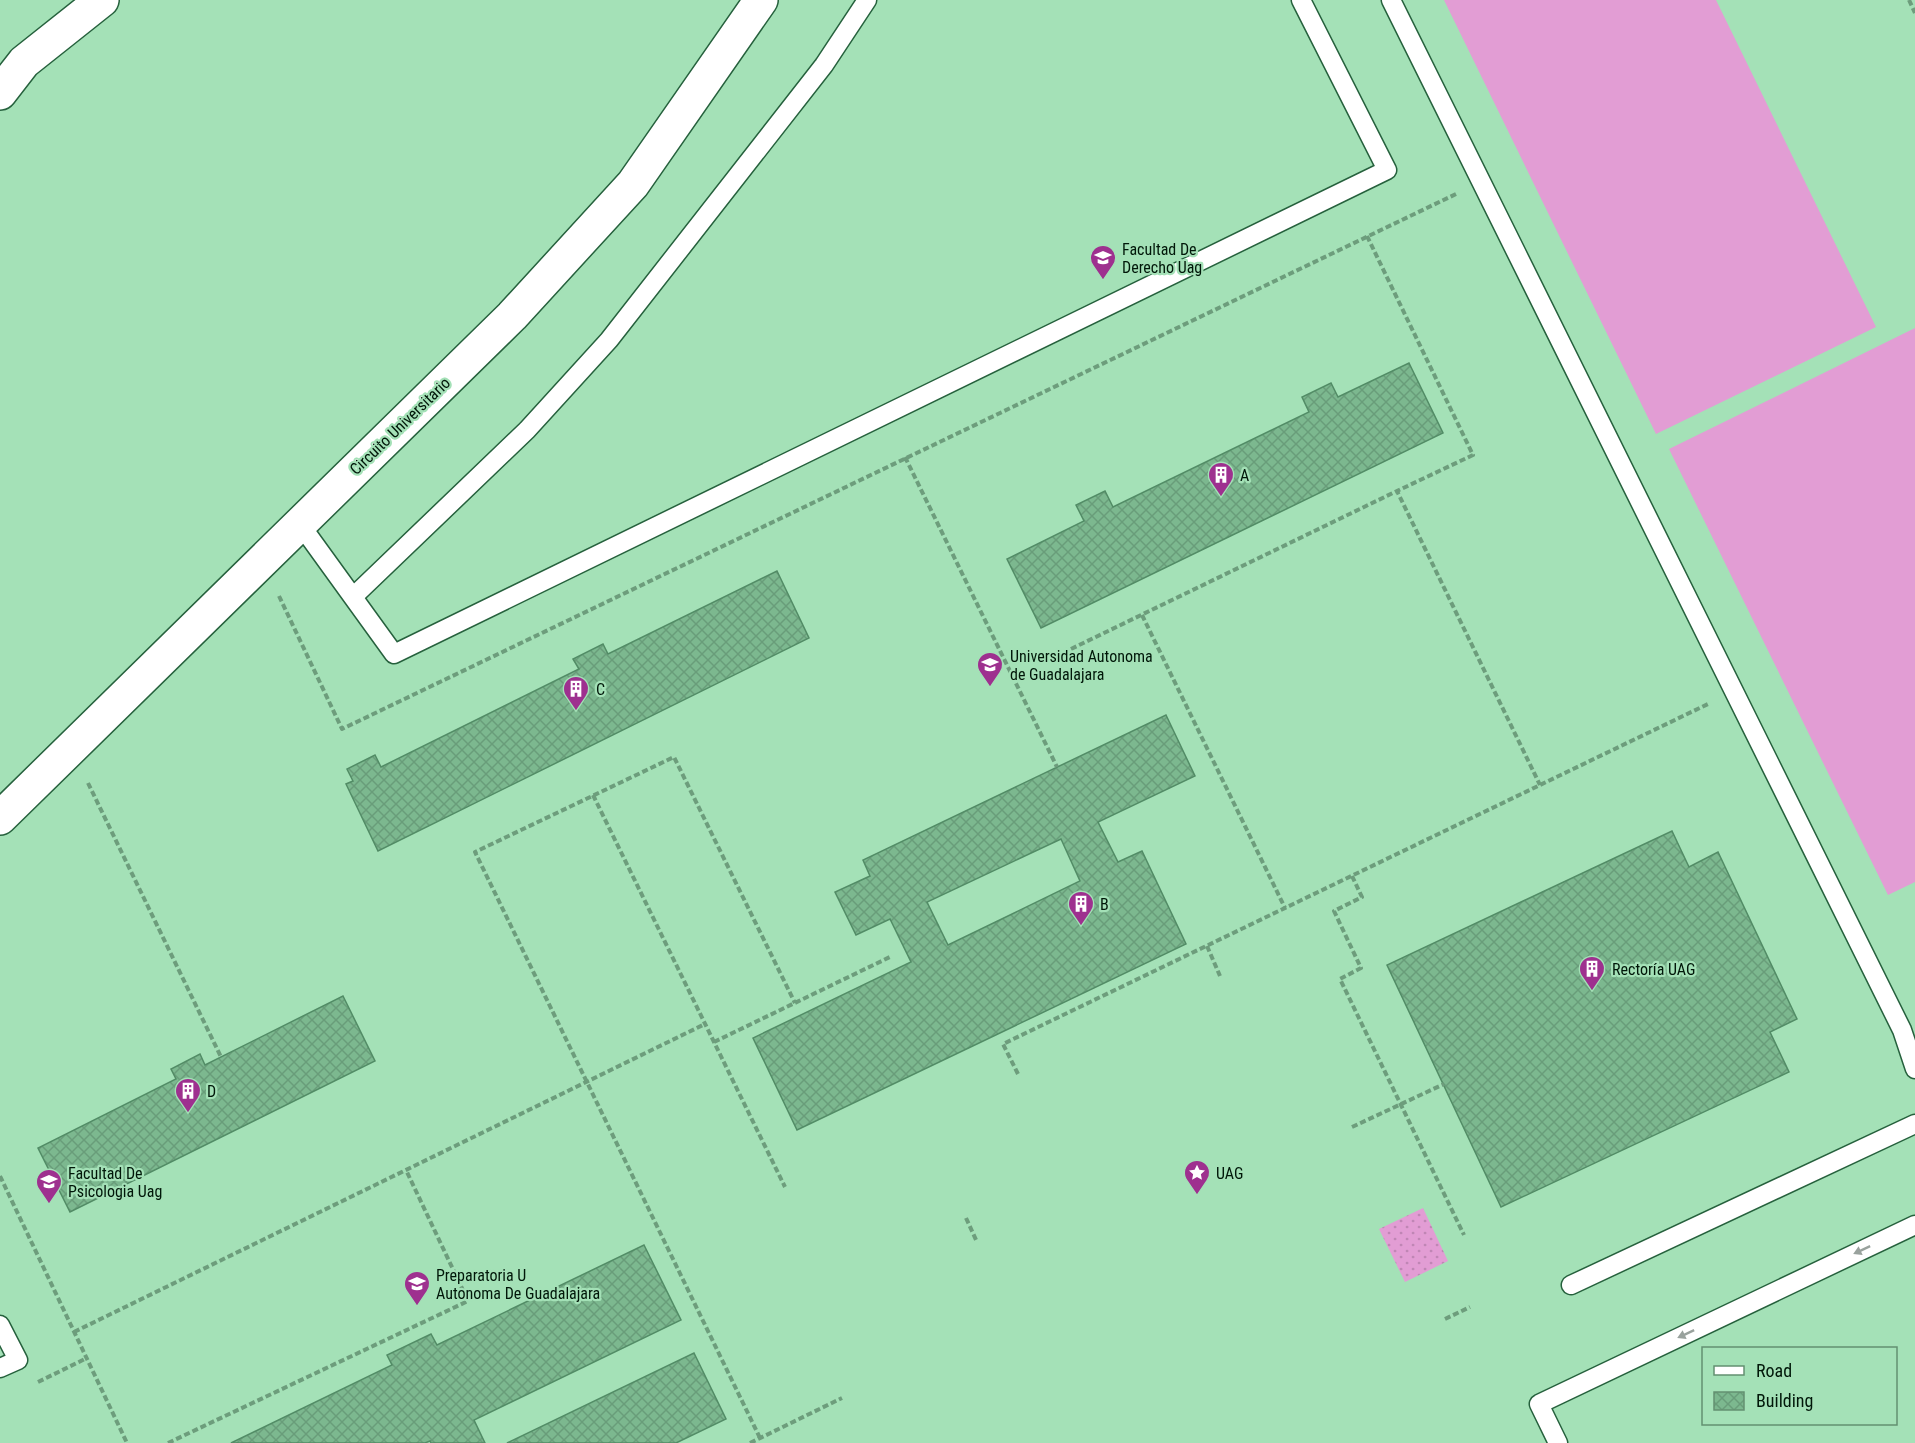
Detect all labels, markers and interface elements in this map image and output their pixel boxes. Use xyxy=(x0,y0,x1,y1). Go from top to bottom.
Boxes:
place label: Facultad De Derecho Uag xyxy=(1122,240,1202,277)
school or university icon: Facultad De Derecho Uag xyxy=(1088,243,1118,281)
street label: Circuito Universitario xyxy=(346,373,454,479)
building icon: A xyxy=(1206,460,1236,498)
place label: A xyxy=(1240,466,1249,485)
place label: Universidad Autonoma de Guadalajara xyxy=(1010,647,1153,684)
school or university icon: Universidad Autonoma de Guadalajara xyxy=(975,650,1005,688)
building icon: C xyxy=(561,674,591,712)
place label: C xyxy=(596,680,605,699)
building icon: B xyxy=(1066,889,1096,927)
place label: B xyxy=(1100,895,1109,914)
building icon: Rectoría UAG xyxy=(1577,954,1607,992)
place label: Rectoría UAG xyxy=(1612,960,1695,979)
building icon: D xyxy=(173,1076,203,1114)
place label: D xyxy=(207,1082,216,1101)
place icon: UAG xyxy=(1182,1158,1212,1196)
place label: Facultad De Psicologia Uag xyxy=(68,1164,162,1201)
place label: UAG xyxy=(1216,1164,1243,1183)
school or university icon: Facultad De Psicologia Uag xyxy=(34,1167,64,1205)
one-way arrow xyxy=(1854,1246,1871,1255)
place label: Preparatoria U Autonoma De Guadalajara xyxy=(436,1266,600,1303)
school or university icon: Preparatoria U Autonoma De Guadalajara xyxy=(402,1269,432,1307)
one-way arrow xyxy=(1677,1328,1695,1338)
legend xyxy=(1702,1347,1897,1425)
text: Road xyxy=(1756,1360,1792,1381)
text: Building xyxy=(1756,1390,1813,1411)

